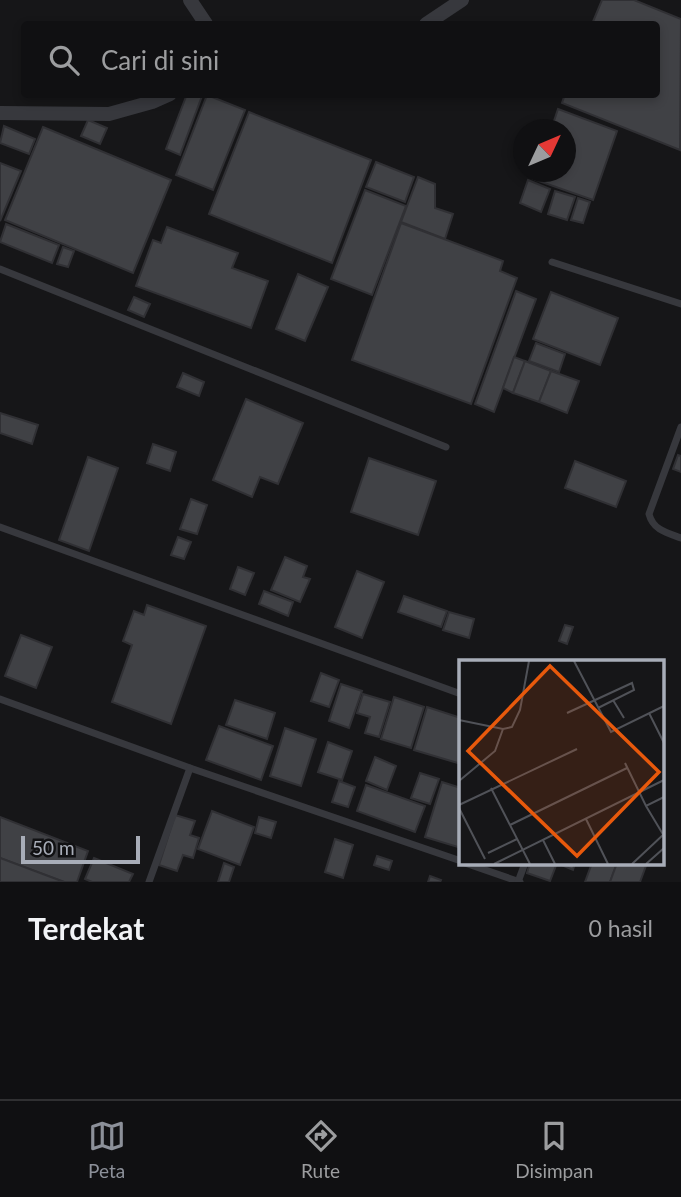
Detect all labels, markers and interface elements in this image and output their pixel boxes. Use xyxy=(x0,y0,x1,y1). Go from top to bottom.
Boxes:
search box xyxy=(21,21,660,98)
icon: search xyxy=(45,41,83,79)
text: Cari di sini xyxy=(101,44,219,76)
north arrow xyxy=(513,119,576,182)
inset map xyxy=(459,660,664,864)
scale bar xyxy=(21,833,140,865)
text: 50 m xyxy=(32,836,75,859)
text: Terdekat xyxy=(28,910,144,946)
text: 0 hasil xyxy=(589,914,653,942)
tab: Peta xyxy=(88,1117,126,1182)
tab: Rute xyxy=(301,1117,340,1182)
tab: Disimpan xyxy=(515,1117,593,1182)

